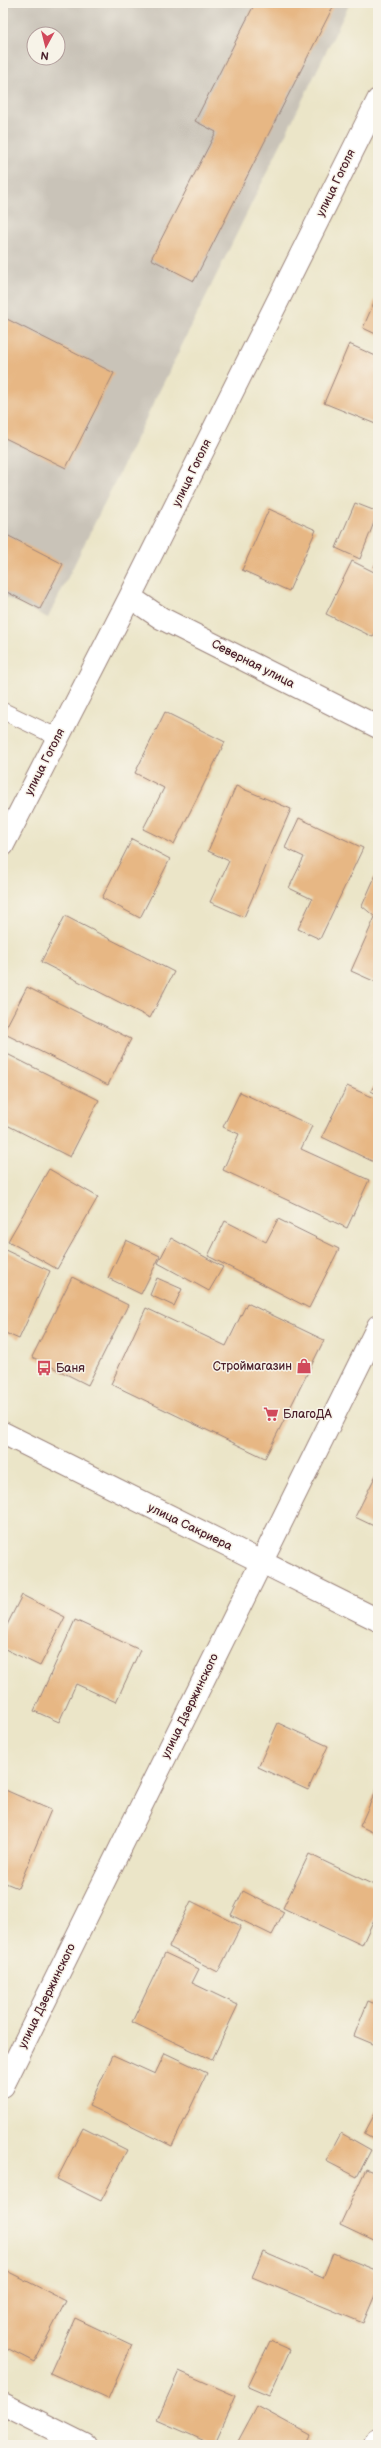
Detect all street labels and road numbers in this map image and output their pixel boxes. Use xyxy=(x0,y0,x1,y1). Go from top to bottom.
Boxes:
street label: улица Гоголя xyxy=(313,146,359,219)
street label: улица Гоголя xyxy=(169,436,215,509)
street label: Северная улица xyxy=(209,637,297,691)
street label: улица Гоголя xyxy=(22,726,68,798)
street label: улица Сакриера xyxy=(145,1500,235,1554)
street label: улица Дзержинского xyxy=(158,1651,222,1761)
street label: улица Дзержинского xyxy=(15,1941,79,2051)

